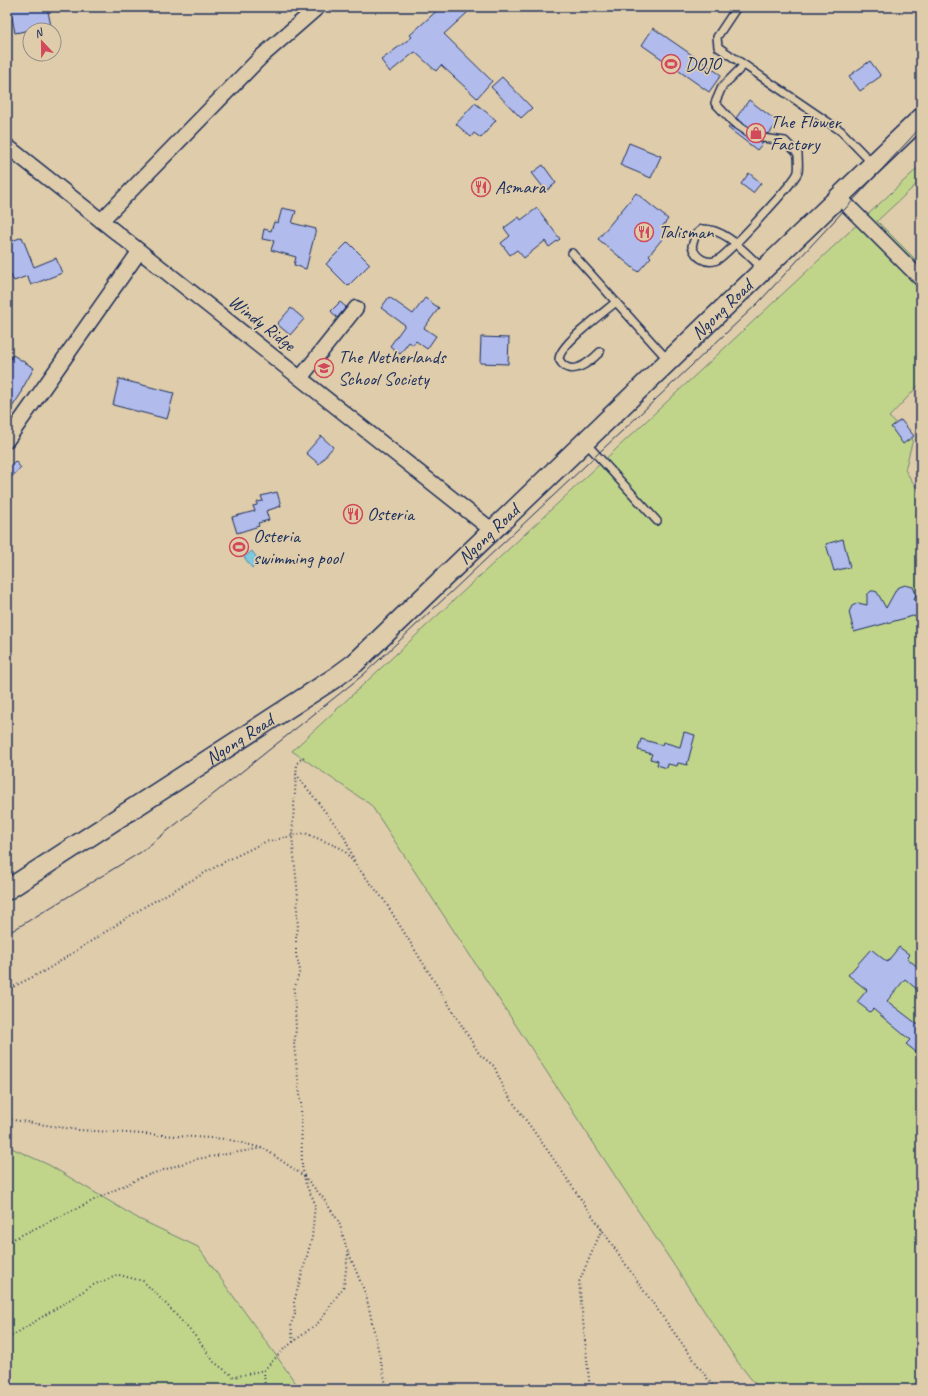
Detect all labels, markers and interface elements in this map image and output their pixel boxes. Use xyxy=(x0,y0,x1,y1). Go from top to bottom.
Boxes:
north arrow xyxy=(22,22,62,62)
text: N xyxy=(32,24,46,40)
place label: DOJO xyxy=(685,52,722,76)
sports icon: DOJO xyxy=(660,53,682,75)
place label: The Flower Factory xyxy=(770,110,842,156)
shop icon: The Flower Factory xyxy=(745,122,767,144)
place label: Asmara xyxy=(495,175,547,199)
restaurant icon: Asmara xyxy=(470,176,492,198)
place label: Talisman xyxy=(658,220,714,244)
restaurant icon: Talisman xyxy=(633,221,655,243)
street label: Ngong Road xyxy=(686,272,760,345)
street label: Windy Ridge xyxy=(224,289,302,358)
place label: The Netherlands School Society xyxy=(338,345,447,391)
school or university icon: The Netherlands School Society xyxy=(313,357,335,379)
street label: Ngong Road xyxy=(453,497,527,570)
place label: Osteria xyxy=(367,502,416,526)
restaurant icon: Osteria xyxy=(342,503,364,525)
place label: Osteria swimming pool xyxy=(253,524,345,570)
sports icon: Osteria swimming pool xyxy=(228,536,250,558)
street label: Ngong Road xyxy=(201,707,281,770)

